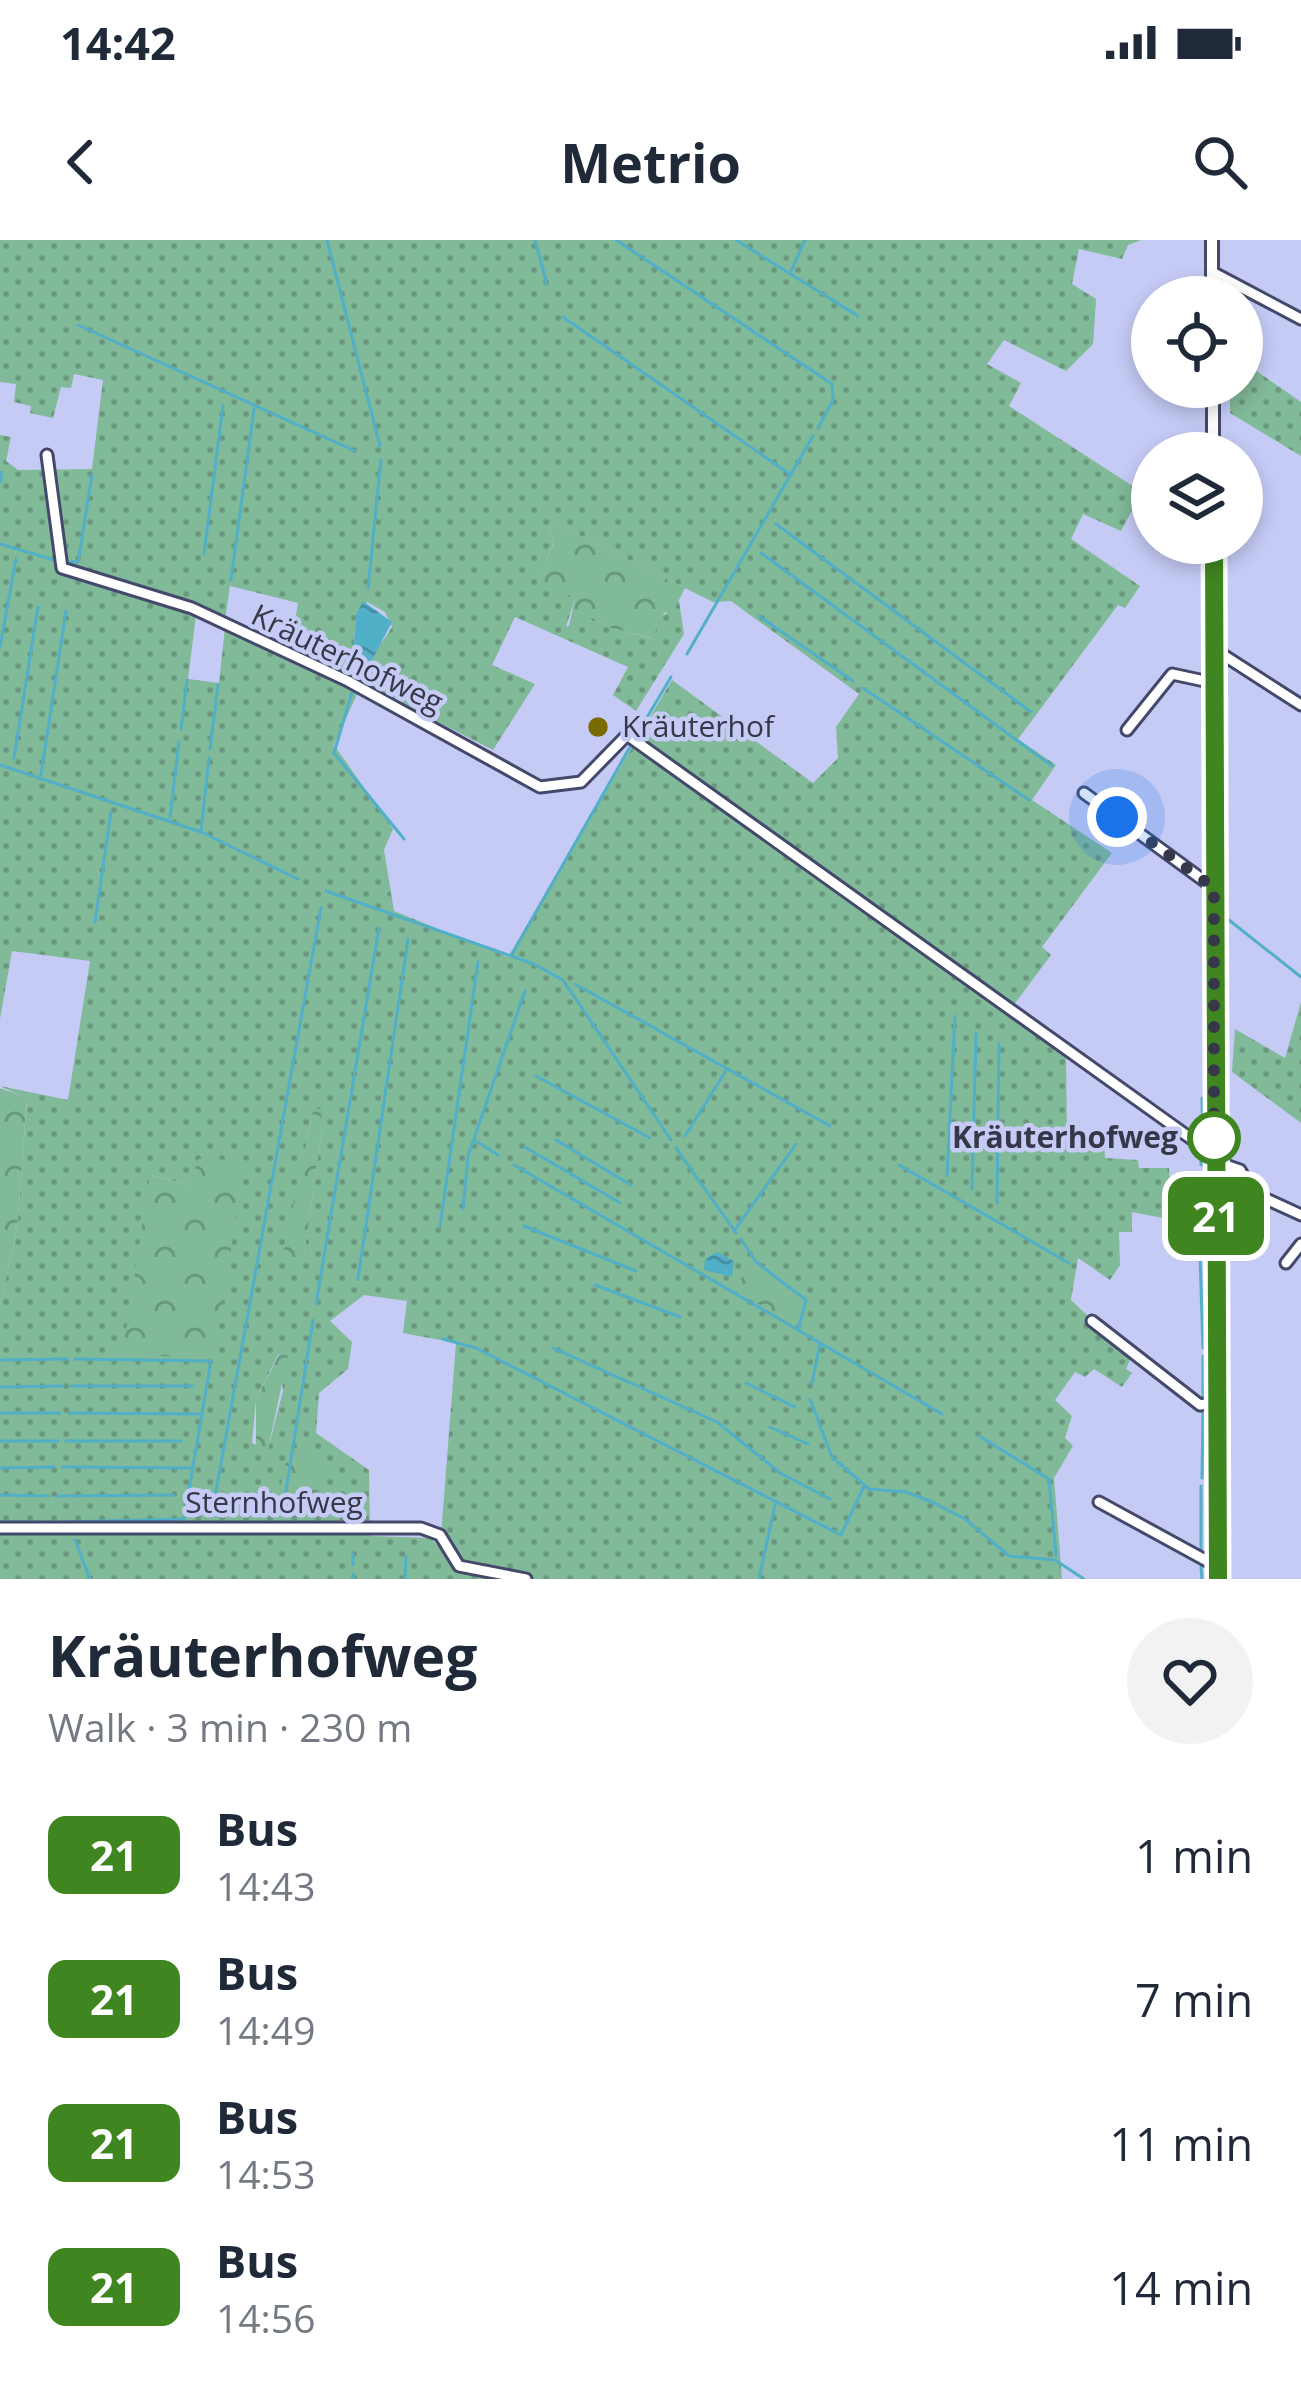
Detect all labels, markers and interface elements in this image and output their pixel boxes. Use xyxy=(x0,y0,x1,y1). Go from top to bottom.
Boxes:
text: 14:42 xyxy=(60,12,176,73)
text: Metrio xyxy=(560,125,741,199)
icon: back xyxy=(48,129,114,195)
icon: search xyxy=(1187,129,1253,195)
map controls xyxy=(1131,276,1263,564)
button: locate xyxy=(1131,276,1263,408)
button: layers xyxy=(1131,432,1263,564)
street label: Kräuterhofweg xyxy=(245,594,450,722)
place label: Kräuterhof xyxy=(622,705,776,746)
marker: Kräuterhof xyxy=(585,714,611,740)
your location xyxy=(1087,787,1147,847)
marker: Kräuterhofweg xyxy=(1189,1113,1239,1163)
place label: Kräuterhofweg xyxy=(952,1116,1178,1157)
line badge: 21 xyxy=(1162,1177,1270,1255)
text: 21 xyxy=(1192,1187,1240,1244)
street label: Sternhofweg xyxy=(185,1481,363,1522)
text: Kräuterhofweg xyxy=(48,1616,477,1694)
button: heart xyxy=(1127,1618,1253,1744)
text: Walk · 3 min · 230 m xyxy=(48,1700,412,1753)
text: Bus xyxy=(216,1798,298,1859)
text: 1 min xyxy=(1135,1825,1253,1886)
text: 21 xyxy=(90,1826,138,1883)
text: 14:43 xyxy=(216,1859,315,1912)
text: Bus xyxy=(216,1942,298,2003)
text: 7 min xyxy=(1135,1969,1253,2030)
text: 21 xyxy=(90,1970,138,2027)
text: 14:49 xyxy=(216,2003,315,2056)
text: Bus xyxy=(216,2086,298,2147)
text: 11 min xyxy=(1109,2113,1253,2174)
text: 21 xyxy=(90,2114,138,2171)
text: 14:53 xyxy=(216,2147,315,2200)
text: Bus xyxy=(216,2230,298,2291)
text: 14 min xyxy=(1109,2257,1253,2318)
text: 21 xyxy=(90,2258,138,2315)
text: 14:56 xyxy=(216,2291,315,2344)

